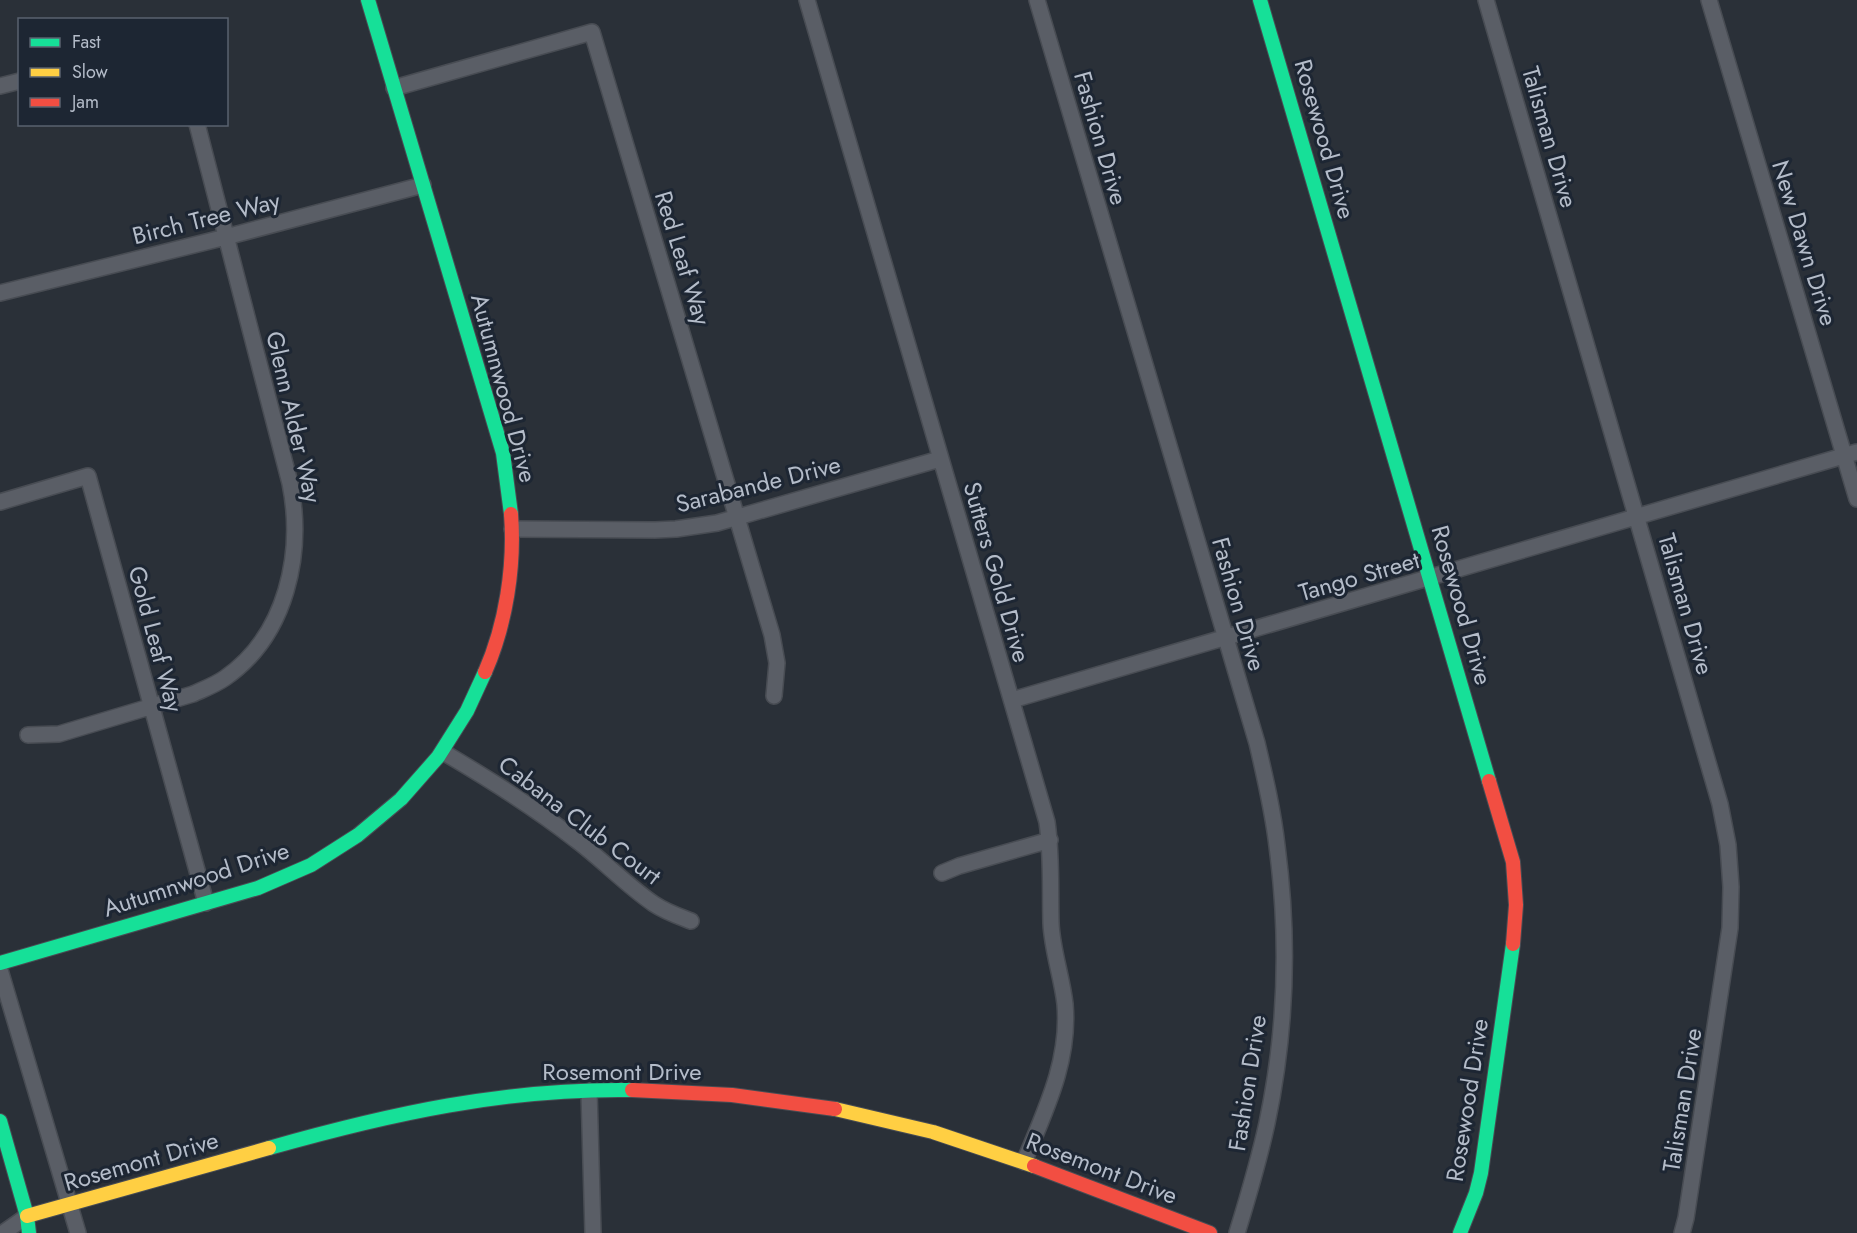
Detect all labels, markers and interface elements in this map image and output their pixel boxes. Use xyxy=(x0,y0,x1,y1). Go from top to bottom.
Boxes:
legend xyxy=(18,18,228,126)
text: Fast xyxy=(72,29,101,55)
street label: Rosewood Drive xyxy=(1285,55,1365,223)
text: Slow xyxy=(72,59,109,85)
street label: Talisman Drive xyxy=(1513,62,1587,212)
street label: Fashion Drive xyxy=(1065,67,1137,209)
text: Jam xyxy=(70,89,99,115)
street label: New Dawn Drive xyxy=(1763,156,1847,330)
street label: Birch Tree Way xyxy=(128,183,284,253)
street label: Red Leaf Way xyxy=(646,187,720,330)
street label: Autumnwood Drive xyxy=(462,290,546,486)
street label: Glenn Alder Way xyxy=(257,328,331,507)
street label: Sarabande Drive xyxy=(672,447,844,521)
street label: Sutters Gold Drive xyxy=(955,478,1039,666)
street label: Rosewood Drive xyxy=(1422,521,1502,689)
street label: Talisman Drive xyxy=(1649,529,1723,679)
street label: Fashion Drive xyxy=(1203,533,1275,675)
street label: Tango Street xyxy=(1295,542,1424,610)
street label: Gold Leaf Way xyxy=(120,562,192,717)
street label: Cabana Club Court xyxy=(491,747,669,893)
street label: Autumnwood Drive xyxy=(98,832,294,926)
street label: Fashion Drive xyxy=(1219,1012,1275,1154)
street label: Rosewood Drive xyxy=(1437,1016,1497,1184)
street label: Talisman Drive xyxy=(1653,1026,1711,1174)
street label: Rosemont Drive xyxy=(542,1054,702,1089)
street label: Rosemont Drive xyxy=(60,1122,222,1200)
street label: Rosemont Drive xyxy=(1021,1123,1183,1213)

